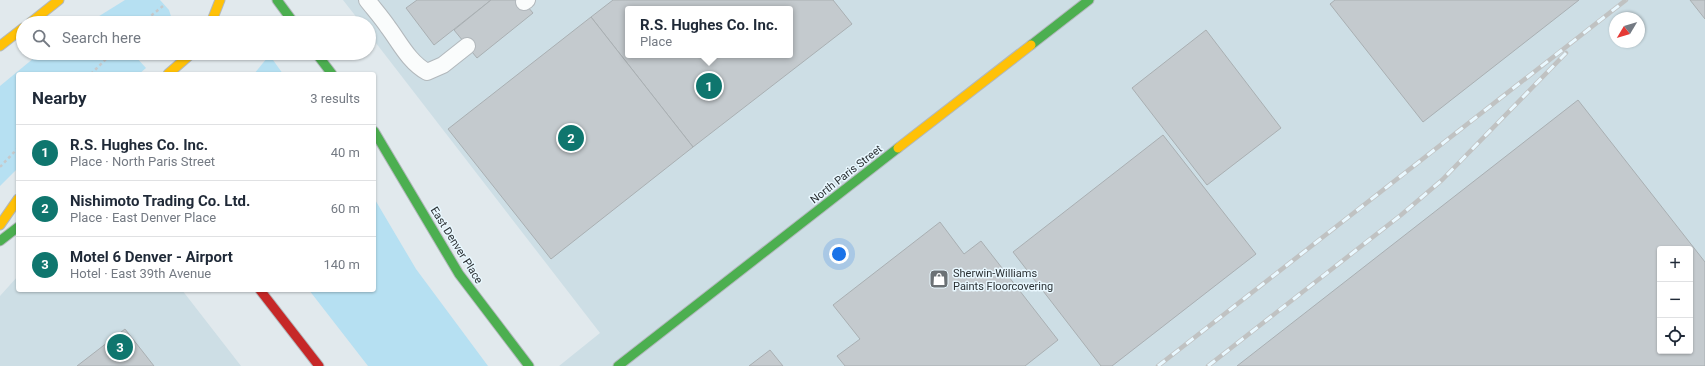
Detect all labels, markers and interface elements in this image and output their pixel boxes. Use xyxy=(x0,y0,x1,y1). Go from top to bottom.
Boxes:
popup xyxy=(625,6,793,58)
north arrow xyxy=(1609,12,1645,48)
search box xyxy=(16,16,376,60)
text: R.S. Hughes Co. Inc. xyxy=(640,16,778,34)
icon: search xyxy=(30,27,52,49)
text: Search here xyxy=(62,29,141,47)
text: Place xyxy=(640,34,672,49)
pin: 1 xyxy=(696,71,722,101)
text: Nearby xyxy=(32,88,87,108)
text: 3 results xyxy=(310,91,360,106)
pin: 2 xyxy=(558,123,584,153)
text: R.S. Hughes Co. Inc. xyxy=(70,136,208,154)
street label: North Paris Street xyxy=(808,142,885,206)
text: 1 xyxy=(41,145,49,160)
text: 40 m xyxy=(331,145,360,160)
text: Place · North Paris Street xyxy=(70,154,215,169)
text: Nishimoto Trading Co. Ltd. xyxy=(70,192,250,210)
text: 2 xyxy=(41,201,49,216)
text: 60 m xyxy=(331,201,360,216)
street label: East Denver Place xyxy=(428,204,486,286)
text: Place · East Denver Place xyxy=(70,210,216,225)
your location xyxy=(829,244,849,264)
map controls xyxy=(1657,246,1693,354)
button: + xyxy=(1657,246,1693,282)
text: Motel 6 Denver - Airport xyxy=(70,248,233,266)
text: 3 xyxy=(41,257,49,272)
text: 140 m xyxy=(323,257,360,272)
text: Hotel · East 39th Avenue xyxy=(70,266,211,281)
place label: Sherwin-Williams Paints Floorcovering xyxy=(953,267,1053,293)
shop icon: Sherwin-Williams Paints Floorcovering xyxy=(928,268,950,290)
button: − xyxy=(1657,282,1693,318)
button: locate xyxy=(1657,318,1693,354)
pin: 3 xyxy=(107,332,133,362)

